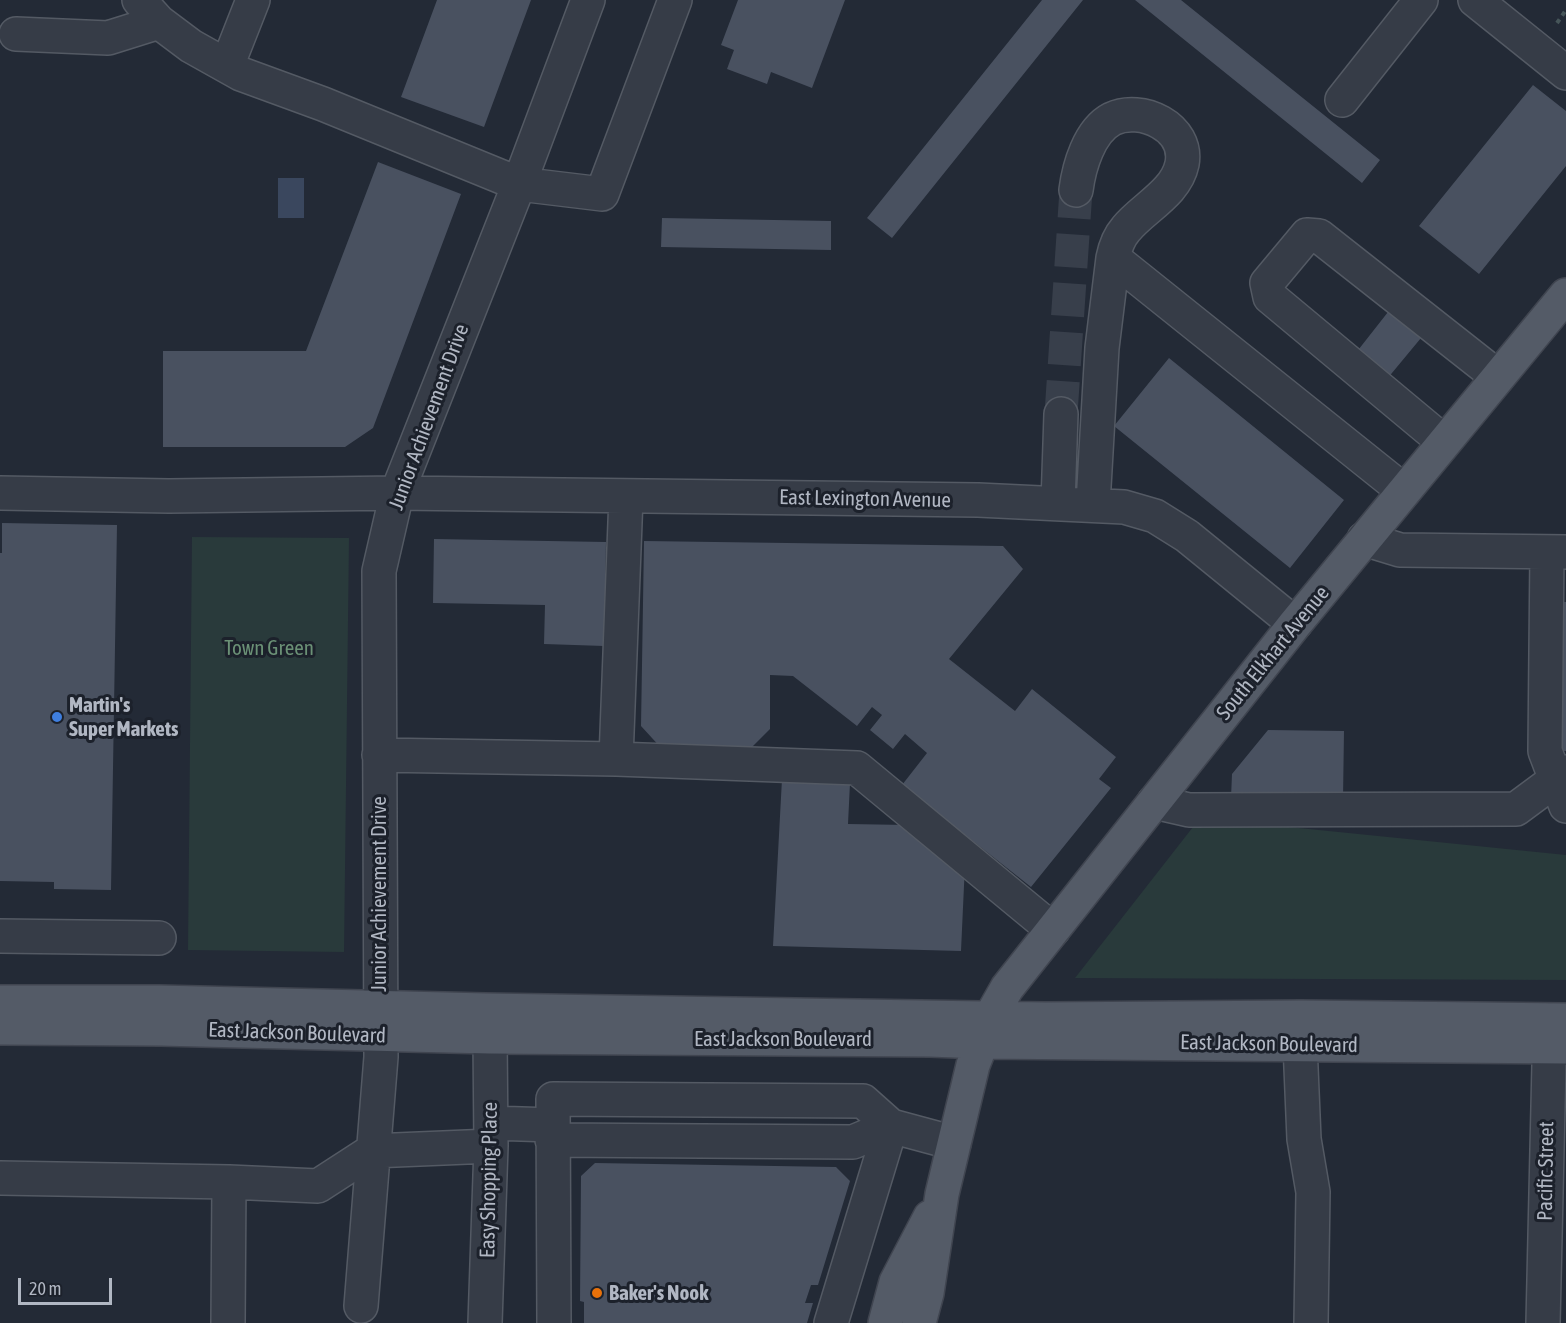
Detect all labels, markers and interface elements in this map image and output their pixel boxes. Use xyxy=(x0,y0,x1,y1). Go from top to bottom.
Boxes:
street label: Junior Achievement Drive xyxy=(384,321,474,513)
street label: East Lexington Avenue xyxy=(779,485,951,513)
street label: South Elkhart Avenue xyxy=(1211,581,1335,725)
park label: Town Green xyxy=(224,635,314,661)
place label: Martin's Super Markets xyxy=(69,692,178,742)
marker: Martin's Super Markets xyxy=(50,710,64,724)
street label: Junior Achievement Drive xyxy=(366,796,392,992)
street label: East Jackson Boulevard xyxy=(208,1017,386,1049)
street label: East Jackson Boulevard xyxy=(694,1026,872,1052)
street label: East Jackson Boulevard xyxy=(1180,1030,1358,1058)
street label: Easy Shopping Place xyxy=(475,1102,503,1258)
street label: Pacific Street xyxy=(1533,1121,1559,1221)
scale bar xyxy=(21,1266,116,1304)
text: 20 m xyxy=(29,1278,61,1299)
place label: Baker's Nook xyxy=(609,1280,708,1306)
marker: Baker's Nook xyxy=(590,1286,604,1300)

